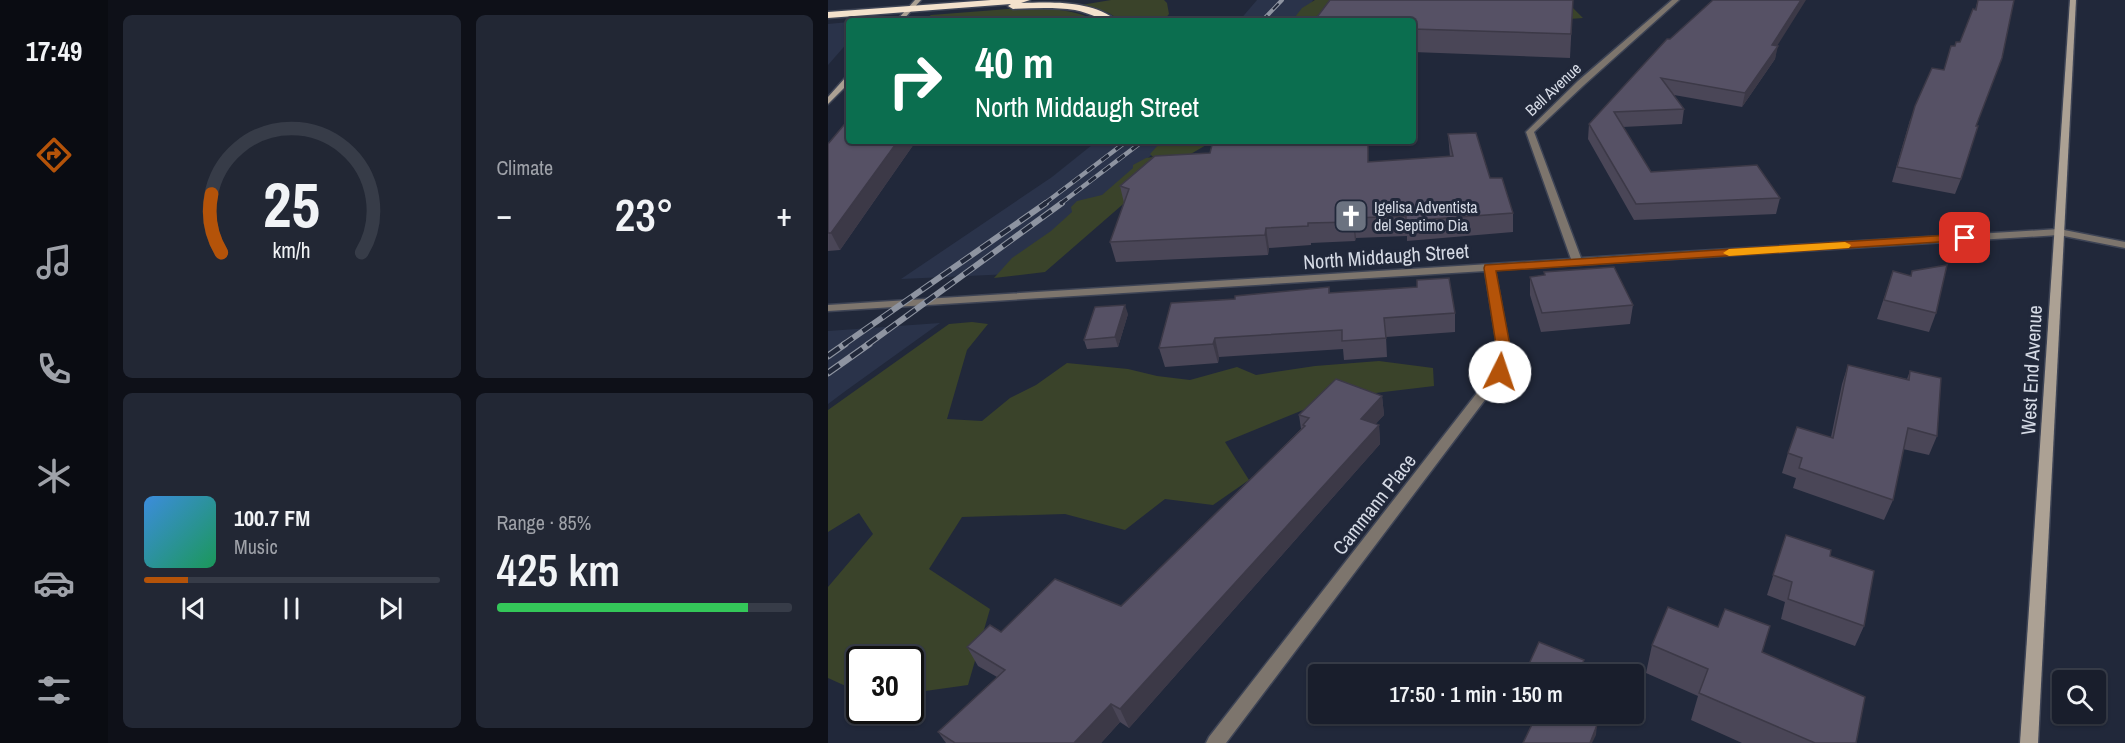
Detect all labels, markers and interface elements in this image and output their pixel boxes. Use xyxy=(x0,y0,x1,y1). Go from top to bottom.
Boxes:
text: 17:49 xyxy=(26,33,82,69)
text: 40 m xyxy=(975,35,1054,91)
icon: right xyxy=(876,42,954,120)
street label: Bell Avenue xyxy=(1520,57,1586,121)
text: North Middaugh Street xyxy=(975,89,1199,125)
icon: directions xyxy=(33,134,75,176)
text: Climate xyxy=(497,154,553,181)
text: 25 xyxy=(263,162,320,246)
text: 23° xyxy=(615,184,674,245)
text: − xyxy=(497,192,512,236)
text: + xyxy=(776,192,792,236)
place label: Igelisa Adventista del Septimo Dia xyxy=(1374,196,1478,236)
church icon: Igelisa Adventista del Septimo Dia xyxy=(1333,198,1369,234)
pin xyxy=(1939,212,1990,263)
icon: arrive xyxy=(1948,221,1981,254)
text: km/h xyxy=(273,237,311,266)
street label: North Middaugh Street xyxy=(1302,237,1470,275)
icon: music xyxy=(33,241,75,283)
street label: West End Avenue xyxy=(2014,304,2048,436)
position arrow xyxy=(1468,340,1532,404)
icon: phone xyxy=(33,348,75,390)
street label: Cammann Place xyxy=(1326,448,1422,560)
icon: climate xyxy=(33,455,75,497)
text: 100.7 FM xyxy=(234,503,310,533)
text: Range · 85% xyxy=(497,509,591,536)
text: Music xyxy=(234,533,278,560)
text: 425 km xyxy=(497,539,620,600)
icon: car xyxy=(33,562,75,604)
icon: previous xyxy=(177,592,210,625)
icon: pause xyxy=(275,592,308,625)
icon: next xyxy=(374,592,407,625)
speed limit sign: 30 xyxy=(846,646,924,724)
icon: filters xyxy=(33,669,75,711)
map controls xyxy=(2052,670,2106,724)
button: search xyxy=(2052,670,2106,724)
text: 17:50 · 1 min · 150 m xyxy=(1389,679,1563,709)

